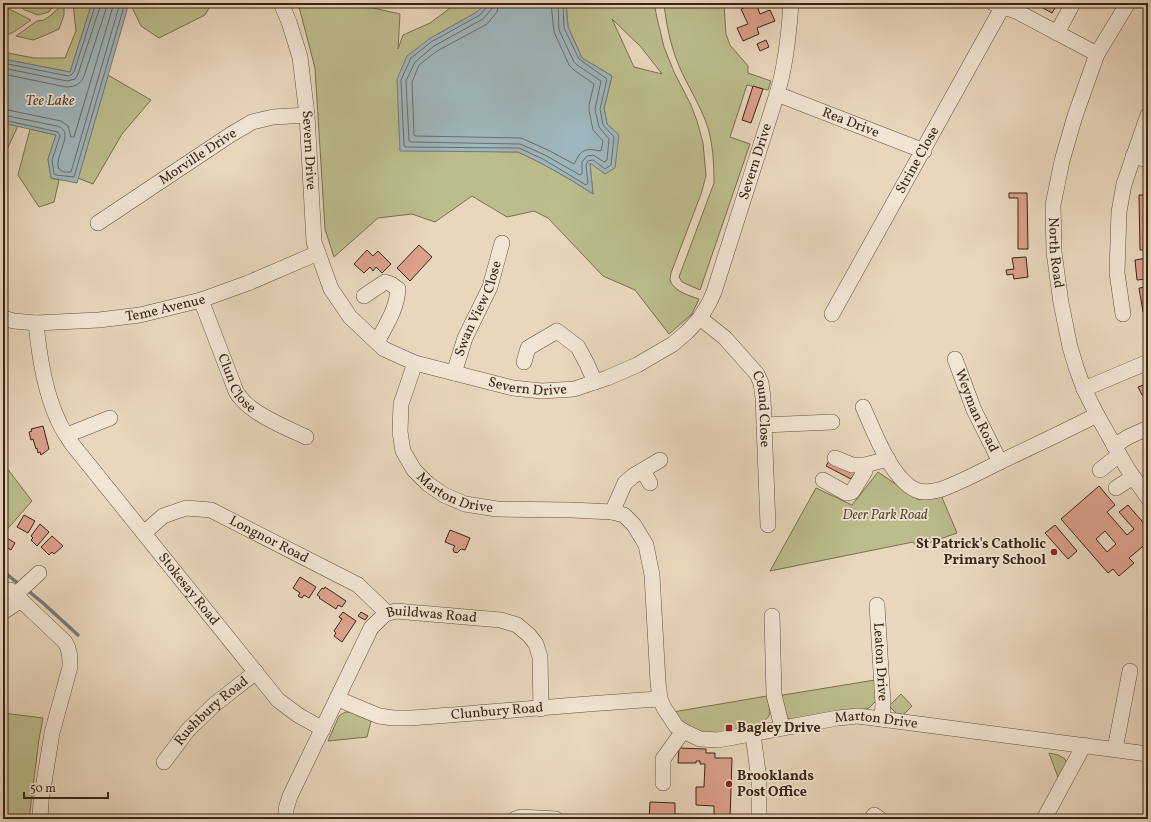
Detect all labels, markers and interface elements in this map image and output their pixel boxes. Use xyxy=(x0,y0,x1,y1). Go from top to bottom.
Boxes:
water label: Tee Lake xyxy=(26,91,75,112)
street label: Rea Drive xyxy=(819,103,882,142)
street label: Severn Drive xyxy=(297,109,321,191)
street label: Severn Drive xyxy=(734,120,777,202)
street label: Morville Drive xyxy=(155,123,241,189)
street label: Strine Close xyxy=(891,123,944,197)
street label: North Road xyxy=(1044,217,1068,290)
street label: Swan View Close xyxy=(450,258,506,359)
street label: Teme Avenue xyxy=(124,290,208,326)
street label: Clun Close xyxy=(213,351,260,418)
street label: Weyman Road xyxy=(950,366,1003,456)
street label: Cound Close xyxy=(747,368,774,448)
street label: Severn Drive xyxy=(486,373,568,401)
street label: Marton Drive xyxy=(412,468,495,518)
park label: Deer Park Road xyxy=(842,506,928,525)
street label: Longnor Road xyxy=(226,511,312,568)
place label: St Patrick's Catholic Primary School xyxy=(916,535,1046,570)
marker: St Patrick's Catholic Primary School xyxy=(1049,547,1059,557)
street label: Stokesay Road xyxy=(154,549,224,629)
street label: Buildwas Road xyxy=(384,601,478,627)
street label: Leaton Drive xyxy=(869,622,892,702)
street label: Rushbury Road xyxy=(170,672,252,750)
street label: Clunbury Road xyxy=(450,698,544,724)
street label: Marton Drive xyxy=(834,706,919,733)
place label: Bagley Drive xyxy=(737,719,821,738)
marker: Bagley Drive xyxy=(724,723,734,733)
place label: Brooklands Post Office xyxy=(737,767,814,802)
scale bar xyxy=(24,774,108,800)
marker: Brooklands Post Office xyxy=(724,779,734,789)
text: 50 m xyxy=(30,781,56,797)

